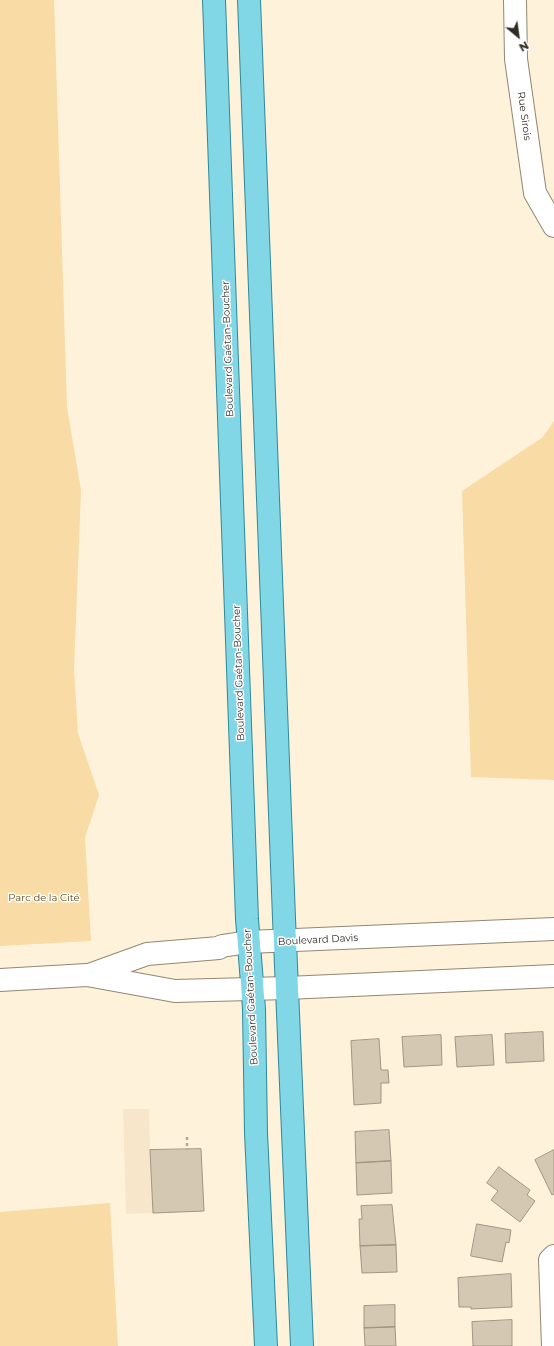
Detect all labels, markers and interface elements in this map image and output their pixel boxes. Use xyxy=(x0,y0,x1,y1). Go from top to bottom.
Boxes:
north arrow xyxy=(498,16,538,56)
text: N xyxy=(517,38,531,55)
street label: Rue Sirois xyxy=(515,91,533,141)
street label: Boulevard Gaétan-Boucher xyxy=(220,281,236,417)
street label: Boulevard Gaétan-Boucher xyxy=(231,605,247,741)
park label: Parc de la Cité xyxy=(8,892,80,904)
street label: Boulevard Gaétan-Boucher xyxy=(241,929,261,1065)
street label: Boulevard Davis xyxy=(277,932,359,948)

